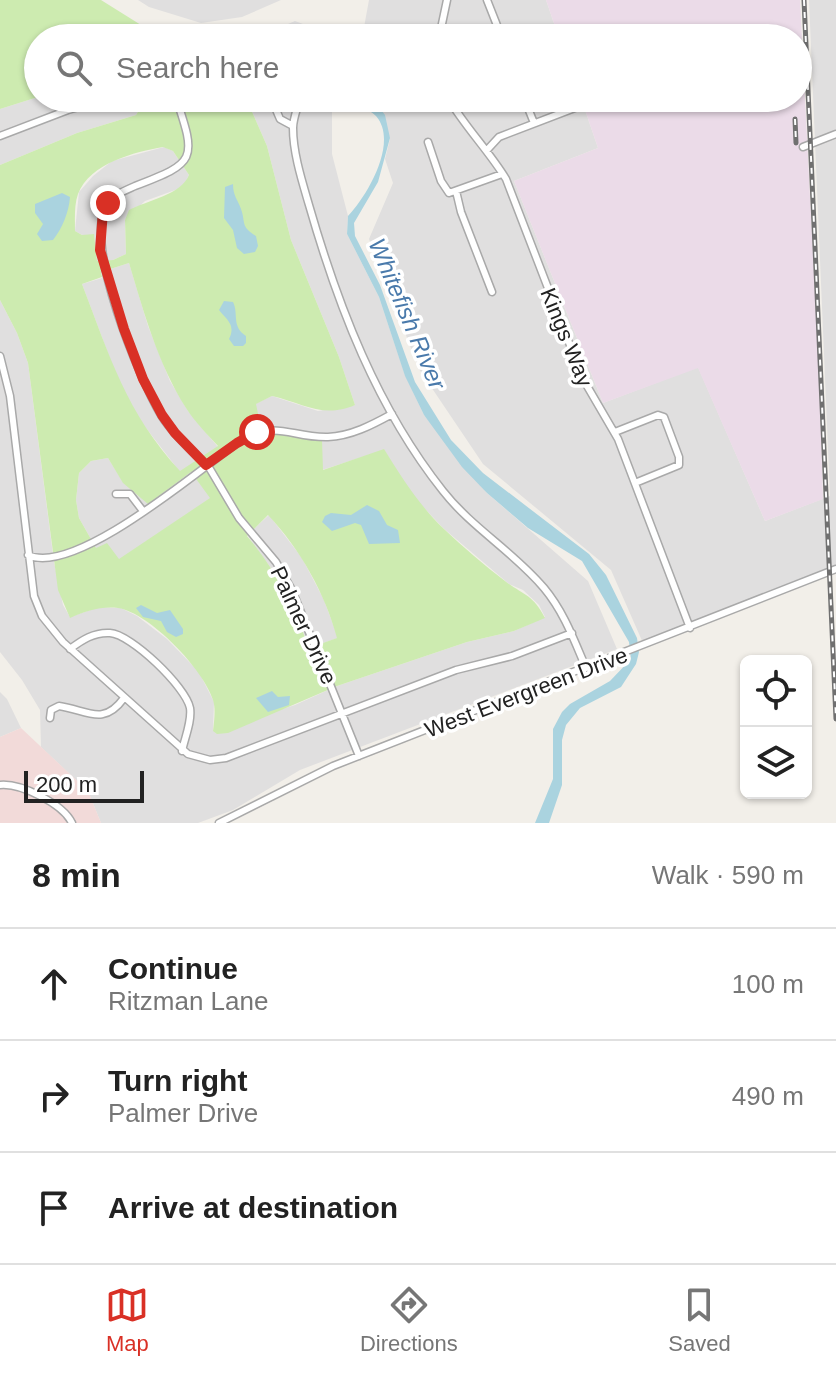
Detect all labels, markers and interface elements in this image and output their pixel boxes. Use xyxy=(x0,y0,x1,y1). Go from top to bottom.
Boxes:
search box xyxy=(24,24,812,112)
icon: search xyxy=(52,46,96,90)
text: Search here xyxy=(116,51,279,84)
route end xyxy=(90,185,126,221)
water label: Whitefish River xyxy=(364,234,452,394)
street label: Kings Way xyxy=(535,284,598,390)
route start xyxy=(239,414,275,450)
street label: Palmer Drive xyxy=(265,562,342,688)
street label: West Evergreen Drive xyxy=(421,642,631,743)
map controls xyxy=(740,655,812,799)
button: locate xyxy=(740,655,812,727)
button: layers xyxy=(740,727,812,799)
scale bar xyxy=(24,767,144,803)
text: 200 m xyxy=(36,772,97,797)
text: 8 min xyxy=(32,856,121,894)
text: Walk · 590 m xyxy=(652,860,804,890)
text: Continue xyxy=(108,952,238,985)
icon: ahead xyxy=(32,962,76,1006)
text: 100 m xyxy=(732,969,804,999)
text: Ritzman Lane xyxy=(108,986,268,1016)
text: Turn right xyxy=(108,1064,247,1097)
icon: right xyxy=(32,1074,76,1118)
text: 490 m xyxy=(732,1081,804,1111)
text: Palmer Drive xyxy=(108,1098,258,1128)
icon: arrive xyxy=(32,1186,76,1230)
text: Arrive at destination xyxy=(108,1191,398,1224)
tab: Map xyxy=(105,1283,149,1357)
tab: Directions xyxy=(360,1283,458,1357)
tab: Saved xyxy=(668,1283,731,1357)

